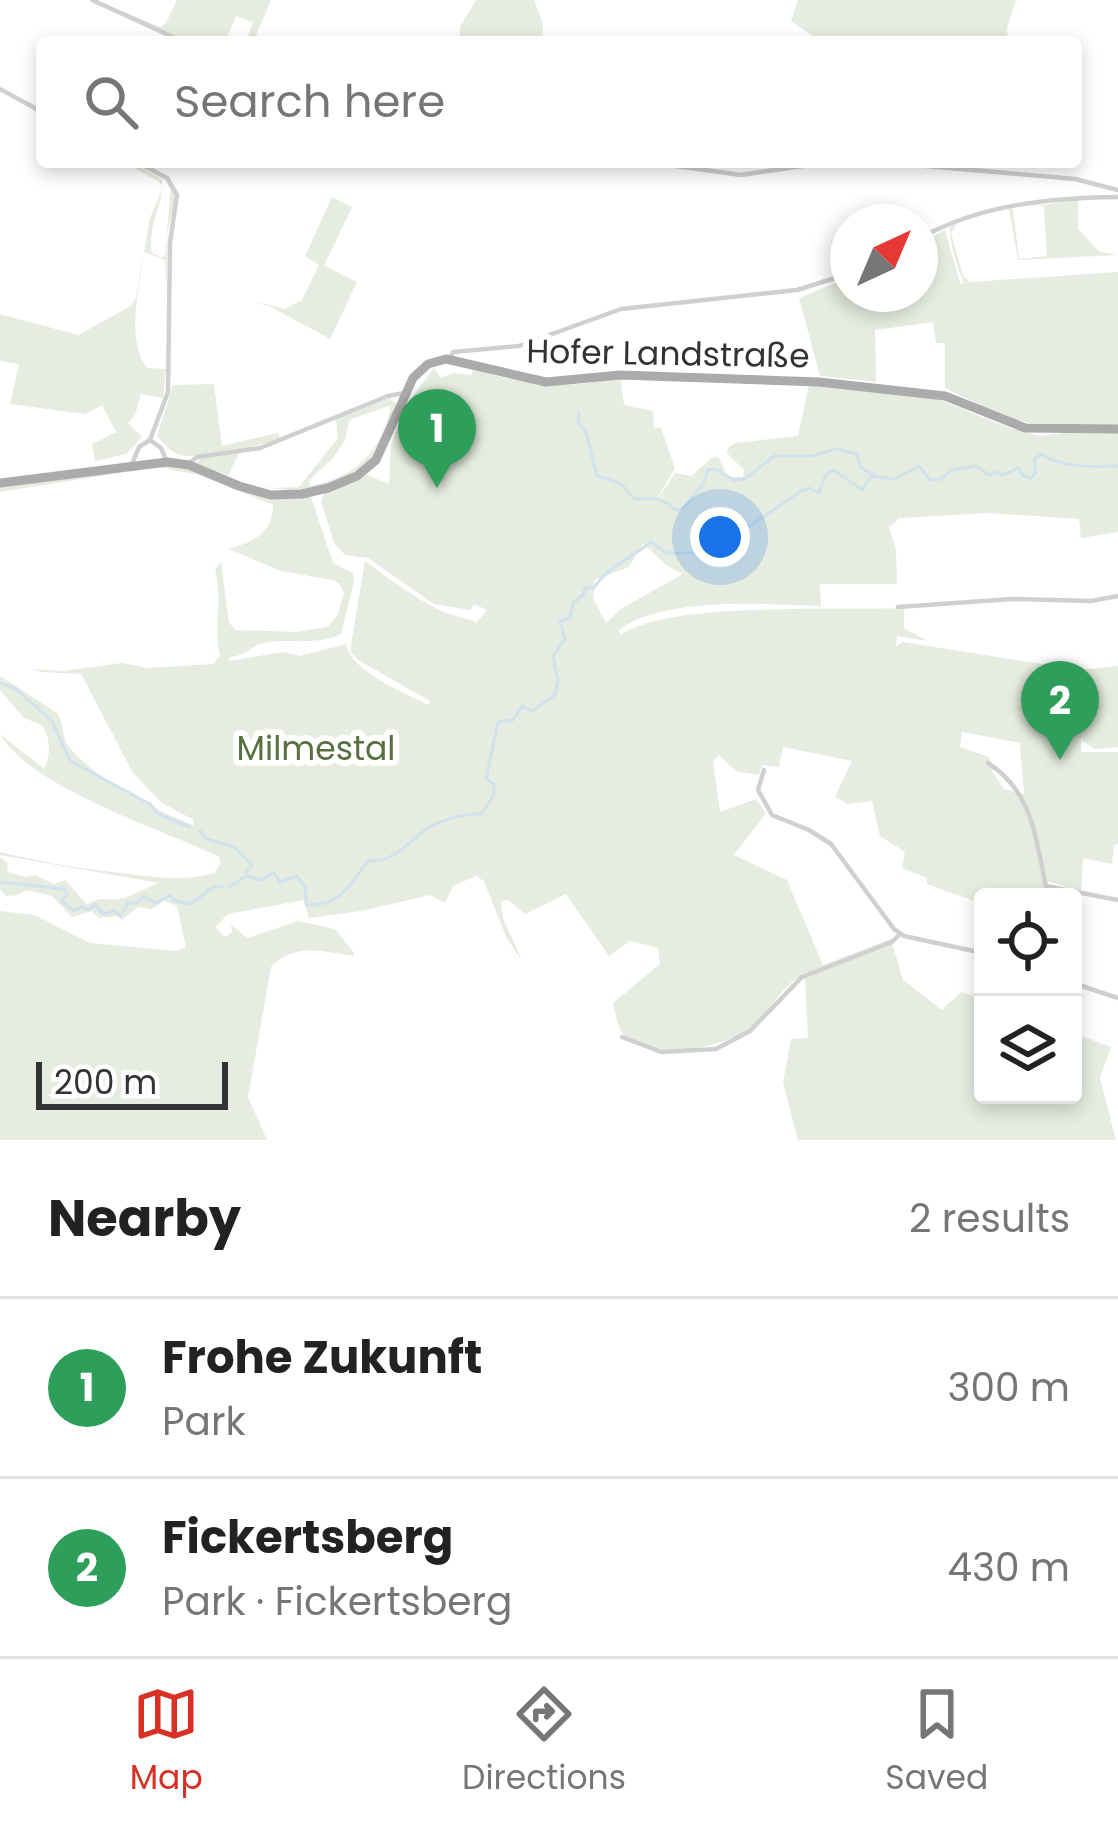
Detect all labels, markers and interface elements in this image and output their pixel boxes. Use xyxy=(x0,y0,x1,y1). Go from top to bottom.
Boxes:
search box xyxy=(36,36,1082,168)
icon: search xyxy=(78,69,144,135)
text: Search here xyxy=(174,70,445,133)
north arrow xyxy=(830,204,938,312)
street label: Hofer Landstraße xyxy=(526,328,810,379)
pin: 1 xyxy=(398,389,476,488)
your location xyxy=(690,507,750,567)
pin: 2 xyxy=(1021,661,1099,760)
park label: Milmestal xyxy=(237,725,395,772)
map controls xyxy=(974,888,1082,1104)
button: locate xyxy=(974,888,1082,996)
button: layers xyxy=(974,996,1082,1104)
scale bar xyxy=(36,1056,228,1109)
text: 200 m xyxy=(54,1059,157,1106)
text: Nearby xyxy=(48,1182,241,1254)
text: 2 results xyxy=(909,1191,1070,1246)
text: Frohe Zukunft xyxy=(162,1326,482,1389)
text: 1 xyxy=(80,1360,94,1415)
text: 300 m xyxy=(947,1360,1070,1415)
text: Park xyxy=(162,1394,246,1449)
text: Fickertsberg xyxy=(162,1506,453,1569)
text: 2 xyxy=(76,1540,98,1595)
text: 430 m xyxy=(947,1540,1070,1595)
text: Park · Fickertsberg xyxy=(162,1574,512,1629)
tab: Map xyxy=(130,1681,203,1803)
tab: Directions xyxy=(462,1681,626,1803)
tab: Saved xyxy=(885,1681,988,1803)

